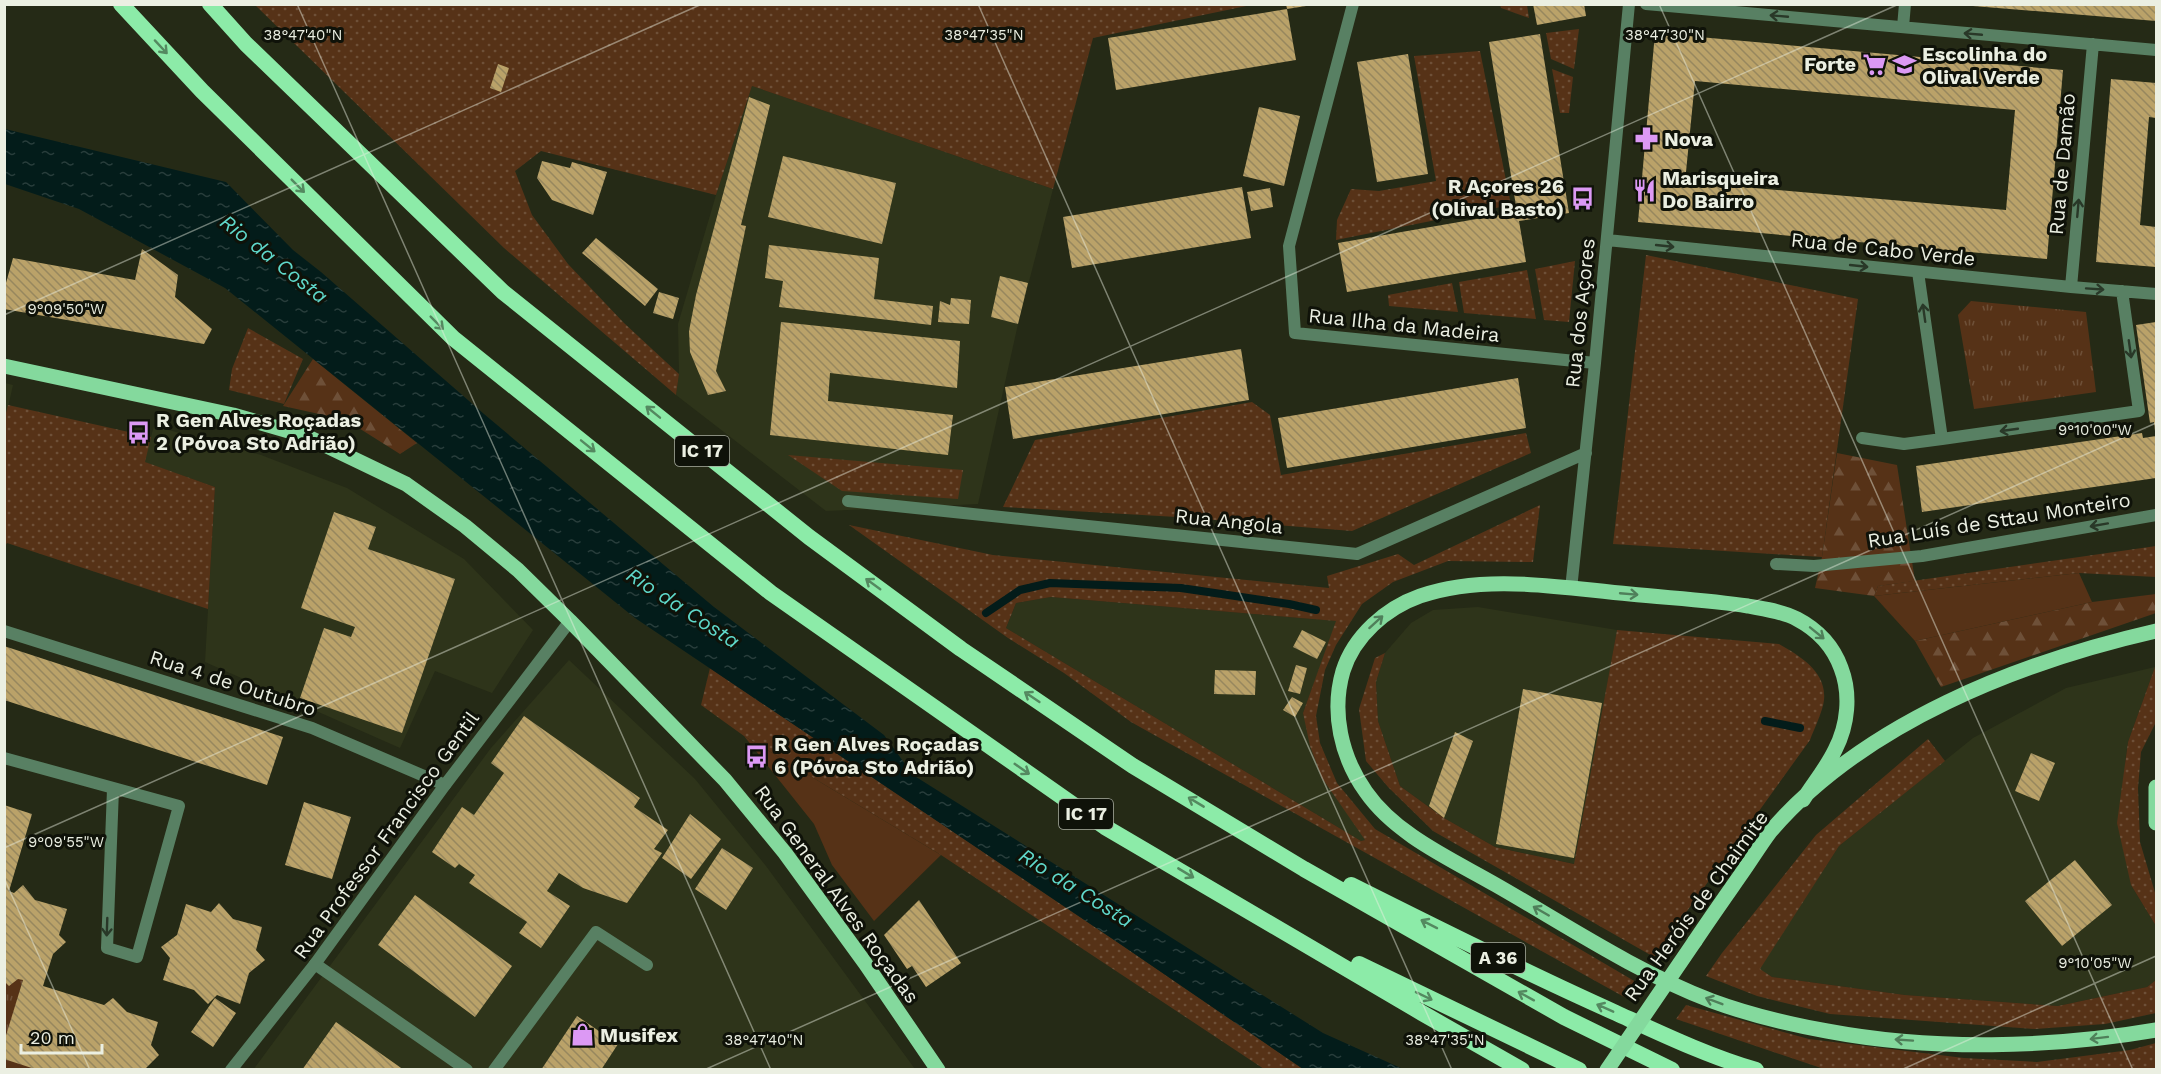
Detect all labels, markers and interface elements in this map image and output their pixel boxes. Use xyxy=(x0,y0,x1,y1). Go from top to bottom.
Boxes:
one-way arrow xyxy=(1769,10,1789,21)
text: 38°47'40"N xyxy=(263,26,343,44)
text: 38°47'35"N xyxy=(944,26,1024,44)
text: 38°47'30"N xyxy=(1625,26,1705,44)
one-way arrow xyxy=(1963,28,1983,39)
one-way arrow xyxy=(154,40,168,55)
place label: Escolinha do Olival Verde xyxy=(1922,42,2047,89)
supermarket icon: Forte xyxy=(1861,51,1887,77)
place label: Forte xyxy=(1804,52,1856,76)
school or university icon: Escolinha do Olival Verde xyxy=(1891,52,1917,78)
street label: Rua de Damão xyxy=(2044,92,2080,236)
pharmacy icon: Nova xyxy=(1633,126,1659,152)
place label: Nova xyxy=(1664,127,1714,151)
place label: Marisqueira Do Bairro xyxy=(1662,166,1780,213)
place label: R Açores 26 (Olival Basto) xyxy=(1431,174,1564,221)
restaurant icon: Marisqueira Do Bairro xyxy=(1631,177,1657,203)
one-way arrow xyxy=(291,178,306,193)
bus stop icon: R Açores 26 (Olival Basto) xyxy=(1569,185,1595,211)
one-way arrow xyxy=(2073,198,2084,218)
water label: Rio da Costa xyxy=(215,209,333,308)
street label: Rua de Cabo Verde xyxy=(1790,227,1976,271)
street label: Rua dos Açores xyxy=(1560,237,1600,389)
one-way arrow xyxy=(1654,241,1674,252)
one-way arrow xyxy=(1848,261,1868,272)
one-way arrow xyxy=(2084,284,2104,295)
text: 9°09'50"W xyxy=(28,300,104,318)
street label: Rua Ilha da Madeira xyxy=(1307,303,1501,347)
one-way arrow xyxy=(1919,303,1930,323)
one-way arrow xyxy=(430,315,445,330)
one-way arrow xyxy=(2125,338,2136,358)
one-way arrow xyxy=(645,406,661,419)
place label: R Gen Alves Roçadas 2 (Póvoa Sto Adrião) xyxy=(156,408,362,455)
bus stop icon: R Gen Alves Roçadas 2 (Póvoa Sto Adrião) xyxy=(125,419,151,445)
text: 9°10'00"W xyxy=(2058,421,2132,439)
one-way arrow xyxy=(1999,424,2019,435)
road number: IC 17 xyxy=(675,436,729,466)
one-way arrow xyxy=(580,440,596,453)
street label: Rua Luís de Sttau Monteiro xyxy=(1866,487,2132,553)
street label: Rua Angola xyxy=(1174,503,1284,539)
one-way arrow xyxy=(2090,520,2109,531)
water label: Rio da Costa xyxy=(622,562,745,653)
one-way arrow xyxy=(865,578,881,590)
one-way arrow xyxy=(1619,589,1639,600)
one-way arrow xyxy=(1369,615,1384,629)
one-way arrow xyxy=(1809,627,1825,640)
street label: Rua 4 de Outubro xyxy=(147,645,319,721)
one-way arrow xyxy=(1024,691,1040,703)
street label: Rua Professor Francisco Gentil xyxy=(288,707,484,963)
place label: R Gen Alves Roçadas 6 (Póvoa Sto Adrião) xyxy=(774,732,980,779)
bus stop icon: R Gen Alves Roçadas 6 (Póvoa Sto Adrião) xyxy=(743,743,769,769)
one-way arrow xyxy=(1013,763,1029,775)
street label: Rua General Alves Roçadas xyxy=(750,780,924,1008)
one-way arrow xyxy=(1188,796,1205,808)
road number: IC 17 xyxy=(1059,799,1113,829)
street label: Rua Heróis de Chaimite xyxy=(1619,806,1773,1006)
text: 9°09'55"W xyxy=(28,833,104,851)
water label: Rio da Costa xyxy=(1015,843,1138,933)
one-way arrow xyxy=(1177,868,1194,880)
one-way arrow xyxy=(1533,905,1550,917)
one-way arrow xyxy=(102,917,113,937)
one-way arrow xyxy=(1420,917,1438,929)
road number: A 36 xyxy=(1471,943,1525,973)
text: 9°10'05"W xyxy=(2058,954,2132,972)
one-way arrow xyxy=(1518,990,1535,1002)
one-way arrow xyxy=(1415,991,1433,1002)
one-way arrow xyxy=(1705,995,1724,1006)
one-way arrow xyxy=(1596,1002,1614,1013)
scale bar xyxy=(21,1017,102,1055)
shop icon: Musifex xyxy=(569,1022,595,1048)
place label: Musifex xyxy=(600,1023,678,1047)
text: 20 m xyxy=(30,1027,75,1048)
text: 38°47'40"N xyxy=(724,1031,804,1049)
text: 38°47'35"N xyxy=(1405,1031,1485,1049)
one-way arrow xyxy=(2089,1033,2109,1044)
one-way arrow xyxy=(1895,1034,1915,1045)

